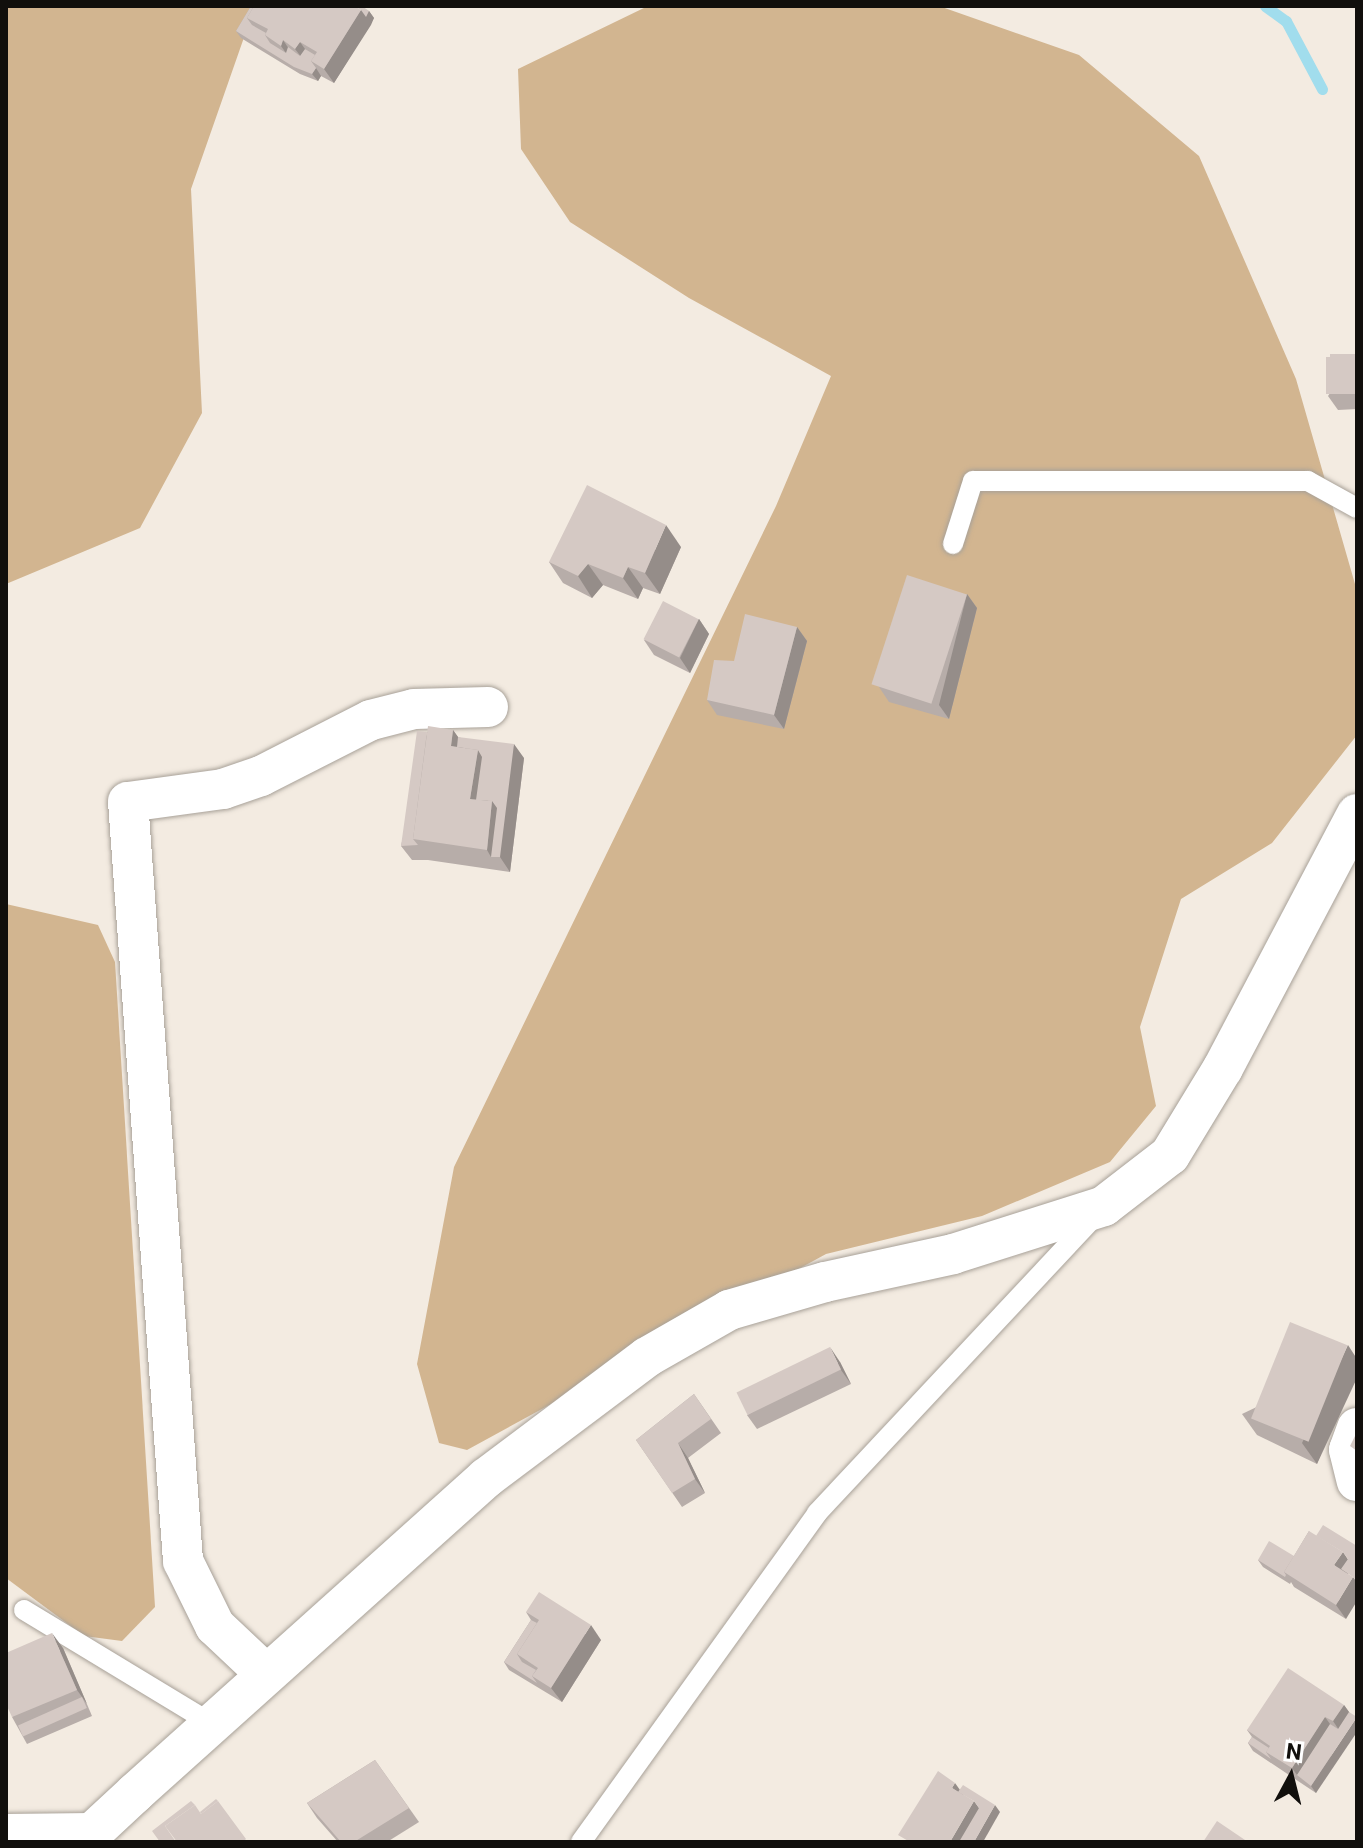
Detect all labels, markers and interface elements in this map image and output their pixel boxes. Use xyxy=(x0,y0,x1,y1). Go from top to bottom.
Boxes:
north arrow xyxy=(1251,1736,1331,1816)
text: N xyxy=(1285,1738,1303,1765)

